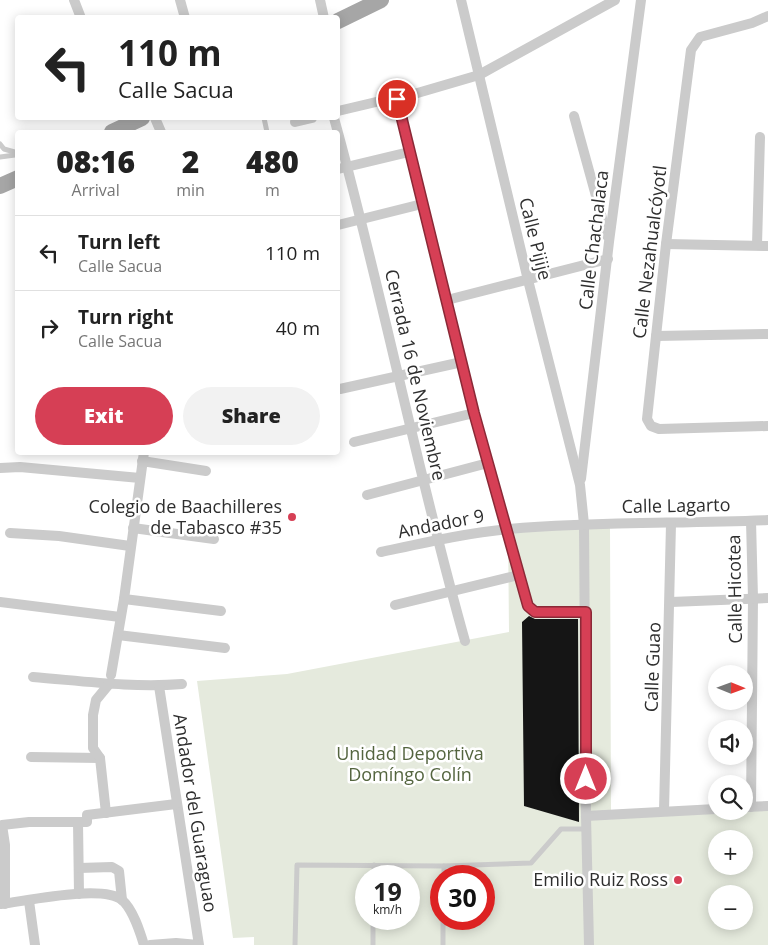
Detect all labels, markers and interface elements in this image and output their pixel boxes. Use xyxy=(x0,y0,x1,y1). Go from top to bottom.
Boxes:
text: 110 m xyxy=(118,29,222,76)
icon: left xyxy=(35,35,100,100)
text: Calle Sacua xyxy=(118,74,234,104)
pin xyxy=(376,78,418,120)
icon: arrive xyxy=(383,85,411,113)
text: 08:16 xyxy=(56,141,135,182)
text: 2 xyxy=(182,141,199,182)
text: 480 xyxy=(246,141,299,182)
street label: Calle Nezahualcóyotl xyxy=(626,164,672,340)
street label: Calle Chachalaca xyxy=(573,169,613,311)
text: Arrival xyxy=(72,179,120,201)
text: min xyxy=(176,179,205,201)
text: m xyxy=(265,179,280,201)
street label: Calle Pijije xyxy=(514,195,558,283)
text: Turn left xyxy=(78,229,160,255)
icon: left xyxy=(35,239,63,267)
text: 110 m xyxy=(265,240,320,266)
text: Calle Sacua xyxy=(78,255,162,277)
street label: Cerrada 16 de Noviembre xyxy=(380,267,452,483)
text: Turn right xyxy=(78,304,173,330)
icon: right xyxy=(35,314,63,342)
text: 40 m xyxy=(276,315,320,341)
text: Calle Sacua xyxy=(78,330,162,352)
button: Exit xyxy=(35,387,173,445)
button: Share xyxy=(183,387,320,445)
street label: Calle Lagarto xyxy=(621,492,731,518)
place label: Colegio de Baachilleres de Tabasco #35 xyxy=(88,494,282,539)
street label: Andador 9 xyxy=(396,503,486,543)
marker: Colegio de Baachilleres de Tabasco #35 xyxy=(286,511,298,523)
street label: Calle Hicotea xyxy=(721,534,747,644)
street label: Calle Guao xyxy=(638,621,666,712)
north arrow xyxy=(708,665,752,710)
map controls xyxy=(708,665,753,930)
street label: Andador del Guaraguao xyxy=(168,712,224,914)
button: sound xyxy=(708,720,753,765)
park label: Unidad Deportiva Domíngo Colín xyxy=(336,741,484,786)
position arrow xyxy=(559,752,611,804)
button: search xyxy=(708,775,753,820)
button: + xyxy=(708,830,753,875)
speed limit sign: 30 xyxy=(430,865,495,930)
place label: Emilio Ruiz Ross xyxy=(533,867,668,891)
text: 19 xyxy=(373,874,402,908)
marker: Emilio Ruiz Ross xyxy=(672,874,684,886)
button: − xyxy=(708,885,753,930)
text: km/h xyxy=(373,901,402,918)

